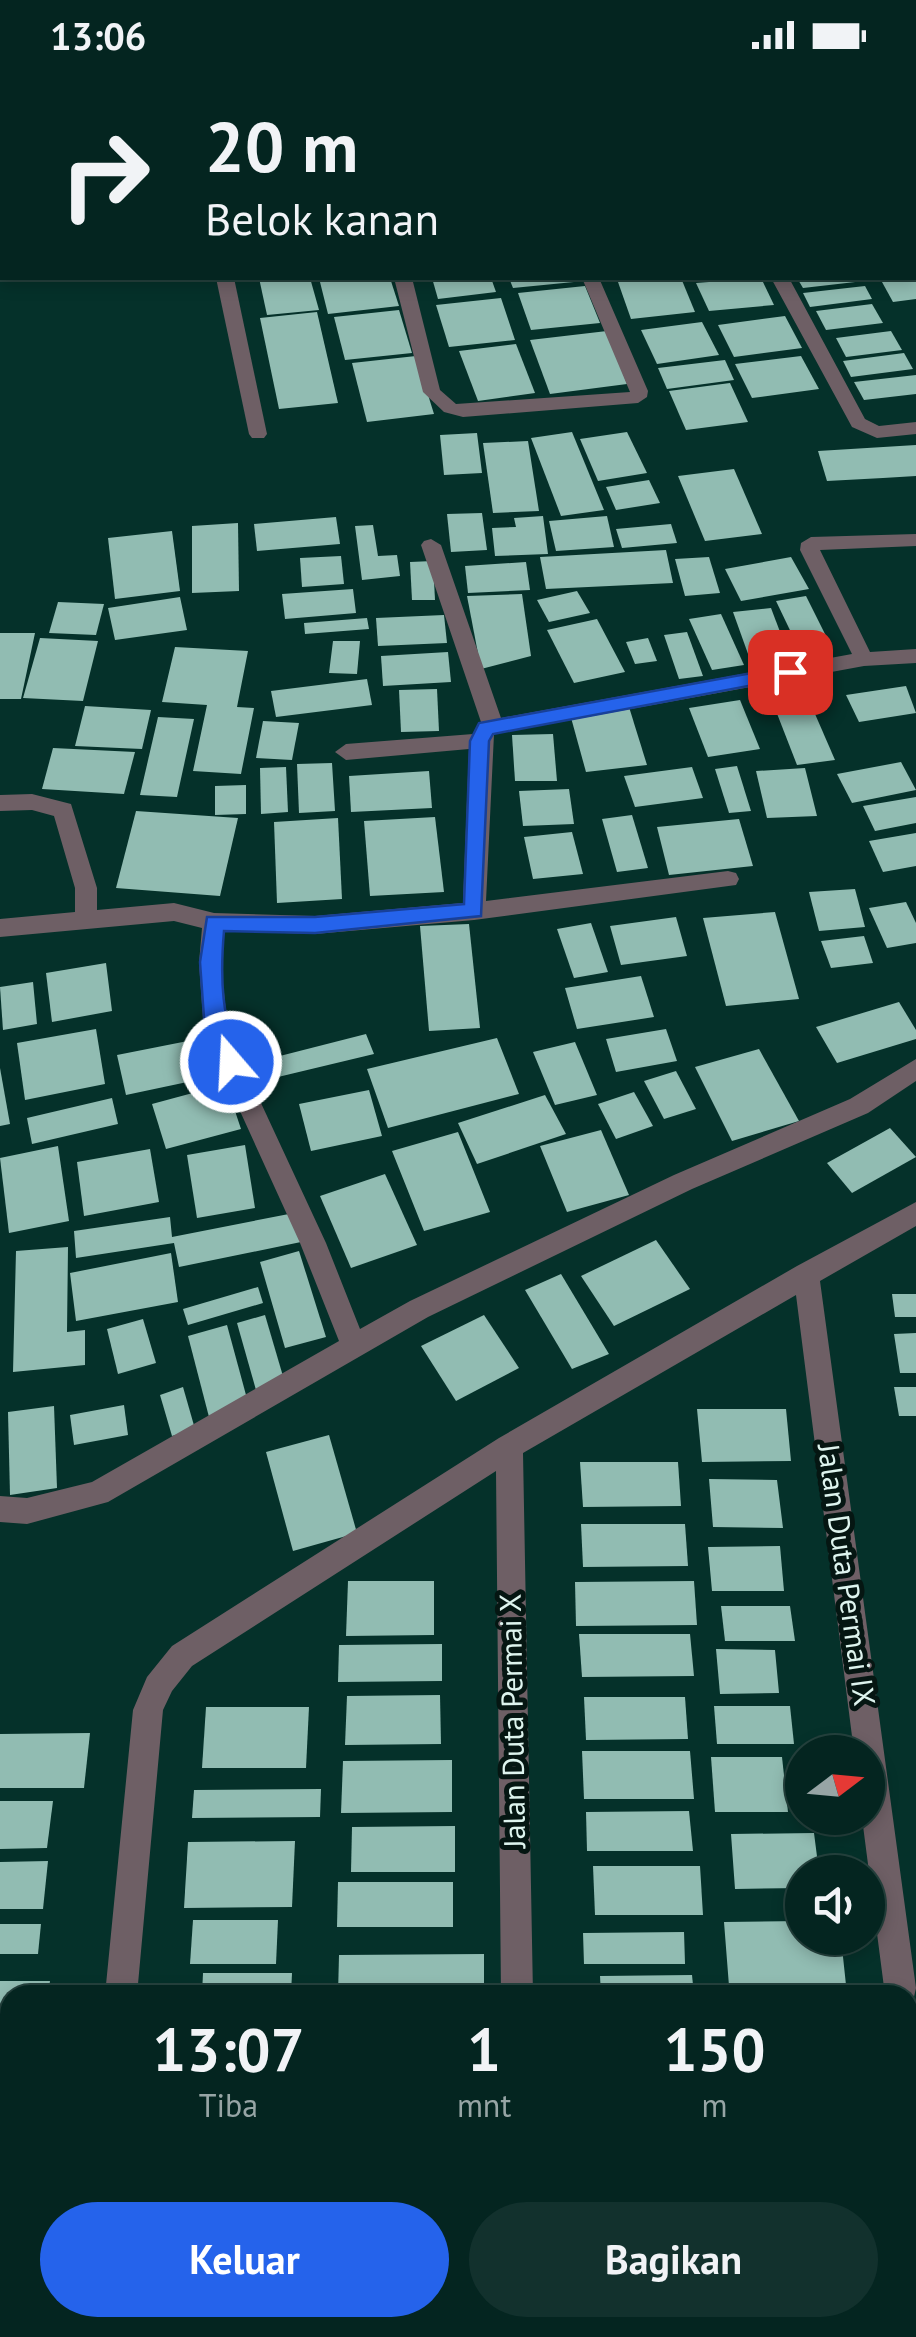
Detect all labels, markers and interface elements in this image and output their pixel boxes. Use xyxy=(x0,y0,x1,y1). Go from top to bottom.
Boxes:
text: 13:06 xyxy=(50,11,146,60)
text: 20 m xyxy=(205,101,358,191)
icon: right xyxy=(40,110,170,240)
text: Belok kanan xyxy=(205,189,439,247)
pin xyxy=(748,630,833,715)
icon: arrive xyxy=(763,645,818,700)
position arrow xyxy=(179,1010,283,1114)
street label: Jalan Duta Permai IX xyxy=(810,1439,885,1708)
street label: Jalan Duta Permai X xyxy=(490,1593,533,1851)
north arrow xyxy=(785,1735,885,1835)
map controls xyxy=(785,1735,885,1955)
button: sound xyxy=(785,1855,885,1955)
text: 13:07 xyxy=(152,2010,305,2088)
text: 1 xyxy=(467,2010,501,2088)
text: 150 xyxy=(664,2010,766,2088)
text: Tiba xyxy=(199,2084,258,2126)
text: mnt xyxy=(457,2084,511,2126)
text: m xyxy=(702,2084,728,2126)
button: Keluar xyxy=(40,2202,449,2317)
button: Bagikan xyxy=(469,2202,878,2317)

